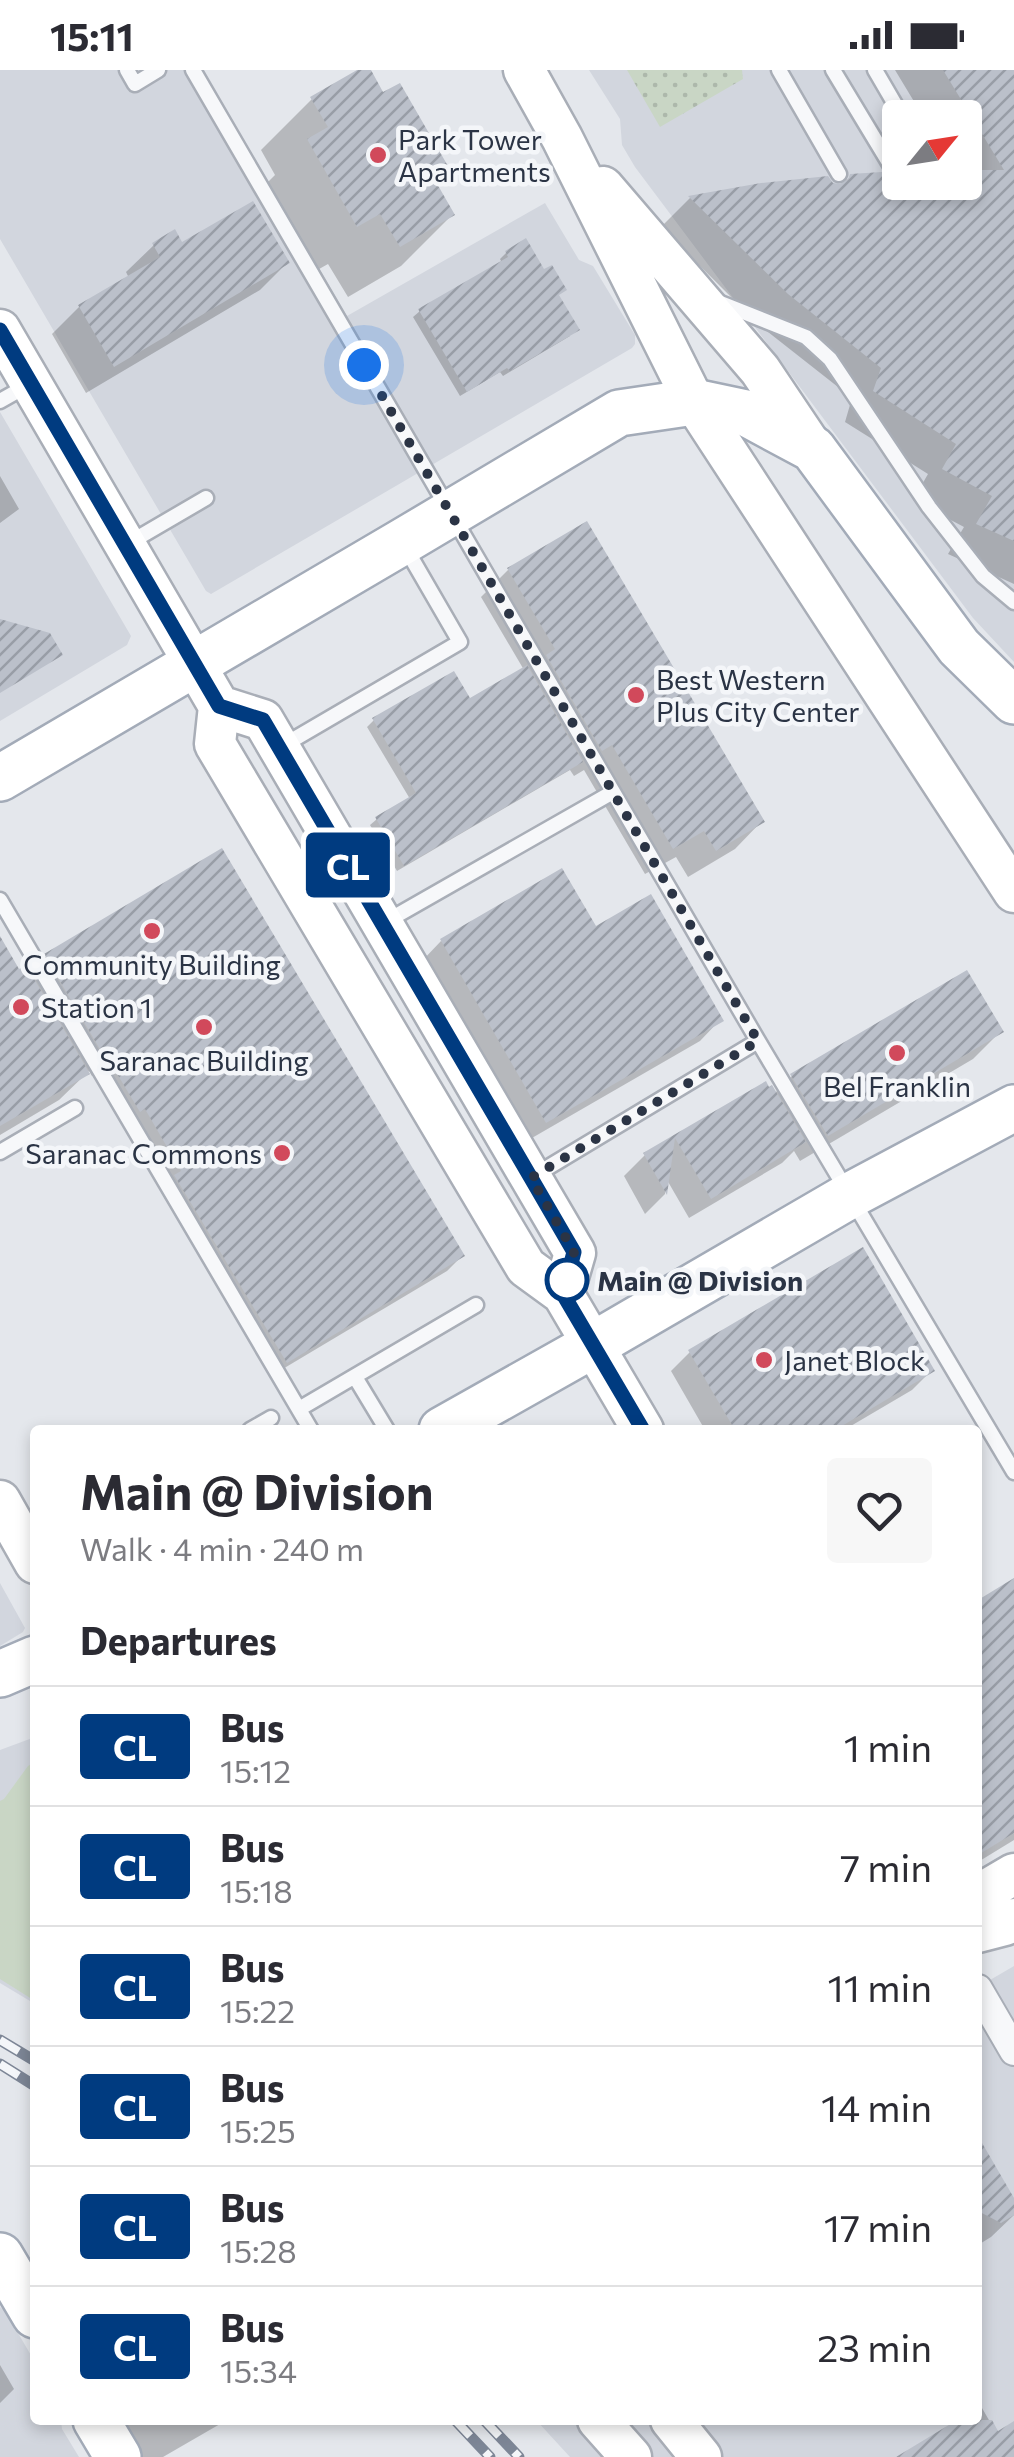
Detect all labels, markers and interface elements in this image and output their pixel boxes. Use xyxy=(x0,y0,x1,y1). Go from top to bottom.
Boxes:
text: 15:11 xyxy=(50,12,134,59)
north arrow xyxy=(882,100,982,200)
map controls xyxy=(882,100,982,200)
place label: Park Tower Apartments xyxy=(398,122,551,188)
marker: Park Tower Apartments xyxy=(367,144,389,166)
your location xyxy=(339,340,389,390)
place label: Best Western Plus City Center xyxy=(656,662,859,728)
marker: Best Western Plus City Center xyxy=(625,684,647,706)
line badge: CL xyxy=(303,832,393,898)
text: CL xyxy=(326,844,370,887)
marker: Community Building xyxy=(141,920,163,942)
place label: Community Building xyxy=(23,947,281,981)
place label: Station 1 xyxy=(41,990,152,1024)
marker: Station 1 xyxy=(10,996,32,1018)
marker: Saranac Building xyxy=(193,1016,215,1038)
marker: Bel Franklin xyxy=(886,1042,908,1064)
place label: Saranac Building xyxy=(99,1043,309,1077)
place label: Bel Franklin xyxy=(823,1069,971,1103)
place label: Saranac Commons xyxy=(25,1136,262,1170)
marker: Saranac Commons xyxy=(271,1142,293,1164)
marker: Main @ Division xyxy=(546,1259,588,1301)
place label: Main @ Division xyxy=(597,1263,803,1297)
place label: Janet Block xyxy=(784,1343,925,1377)
marker: Janet Block xyxy=(753,1349,775,1371)
button: heart xyxy=(827,1458,932,1563)
text: Main @ Division xyxy=(80,1461,434,1520)
text: Walk · 4 min · 240 m xyxy=(80,1528,364,1568)
text: Departures xyxy=(80,1616,277,1663)
text: Bus xyxy=(220,1703,285,1750)
text: 1 min xyxy=(844,1723,932,1770)
text: CL xyxy=(113,1725,157,1768)
text: 15:12 xyxy=(220,1750,291,1790)
text: Bus xyxy=(220,1823,285,1870)
text: 7 min xyxy=(840,1843,932,1890)
text: CL xyxy=(113,1845,157,1888)
text: 15:18 xyxy=(220,1870,293,1910)
text: Bus xyxy=(220,1943,285,1990)
text: 11 min xyxy=(828,1963,932,2010)
text: CL xyxy=(113,1965,157,2008)
text: 15:22 xyxy=(220,1990,295,2030)
text: Bus xyxy=(220,2063,285,2110)
text: 14 min xyxy=(821,2083,932,2130)
text: CL xyxy=(113,2085,157,2128)
text: 15:25 xyxy=(220,2110,296,2150)
text: Bus xyxy=(220,2183,285,2230)
text: 17 min xyxy=(824,2203,932,2250)
text: CL xyxy=(113,2205,157,2248)
text: 15:28 xyxy=(220,2230,297,2270)
text: Bus xyxy=(220,2303,285,2350)
text: 23 min xyxy=(817,2323,932,2370)
text: CL xyxy=(113,2325,157,2368)
text: 15:34 xyxy=(220,2350,297,2390)

